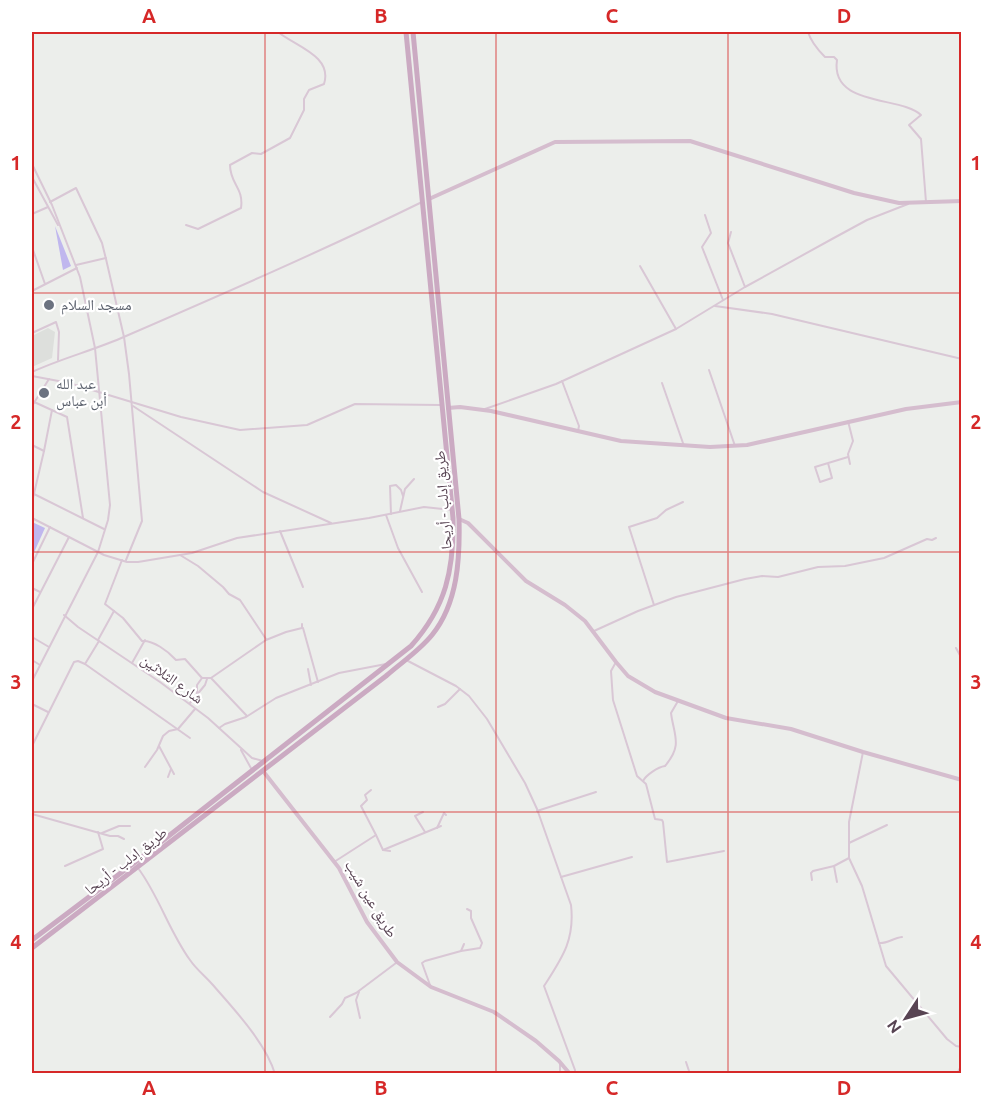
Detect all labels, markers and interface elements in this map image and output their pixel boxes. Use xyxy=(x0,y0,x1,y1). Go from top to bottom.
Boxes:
text: A xyxy=(142,4,156,27)
text: B xyxy=(374,4,388,27)
text: C xyxy=(606,4,619,27)
text: D xyxy=(837,4,851,27)
text: 1 xyxy=(10,151,22,174)
text: 1 xyxy=(970,151,982,174)
place label: مسجد السلام xyxy=(61,296,132,315)
marker: مسجد السلام xyxy=(42,298,56,312)
place label: عبد الله أبن عباس xyxy=(56,375,107,411)
marker: عبد الله أبن عباس xyxy=(37,386,51,400)
text: 2 xyxy=(10,410,22,433)
text: 2 xyxy=(970,410,982,433)
street label: طريق إدلب - أريحا xyxy=(431,450,456,550)
street label: شارع الثلاثين xyxy=(137,650,207,708)
text: 3 xyxy=(10,670,22,693)
text: 3 xyxy=(970,670,982,693)
street label: طريق إدلب - أريحا xyxy=(81,823,171,899)
street label: طريق عين شيب xyxy=(340,857,401,941)
text: 4 xyxy=(10,930,22,953)
text: 4 xyxy=(970,930,982,953)
north arrow xyxy=(876,988,936,1048)
text: N xyxy=(883,1017,905,1037)
text: A xyxy=(142,1076,156,1099)
text: B xyxy=(374,1076,388,1099)
text: C xyxy=(606,1076,619,1099)
text: D xyxy=(837,1076,851,1099)

